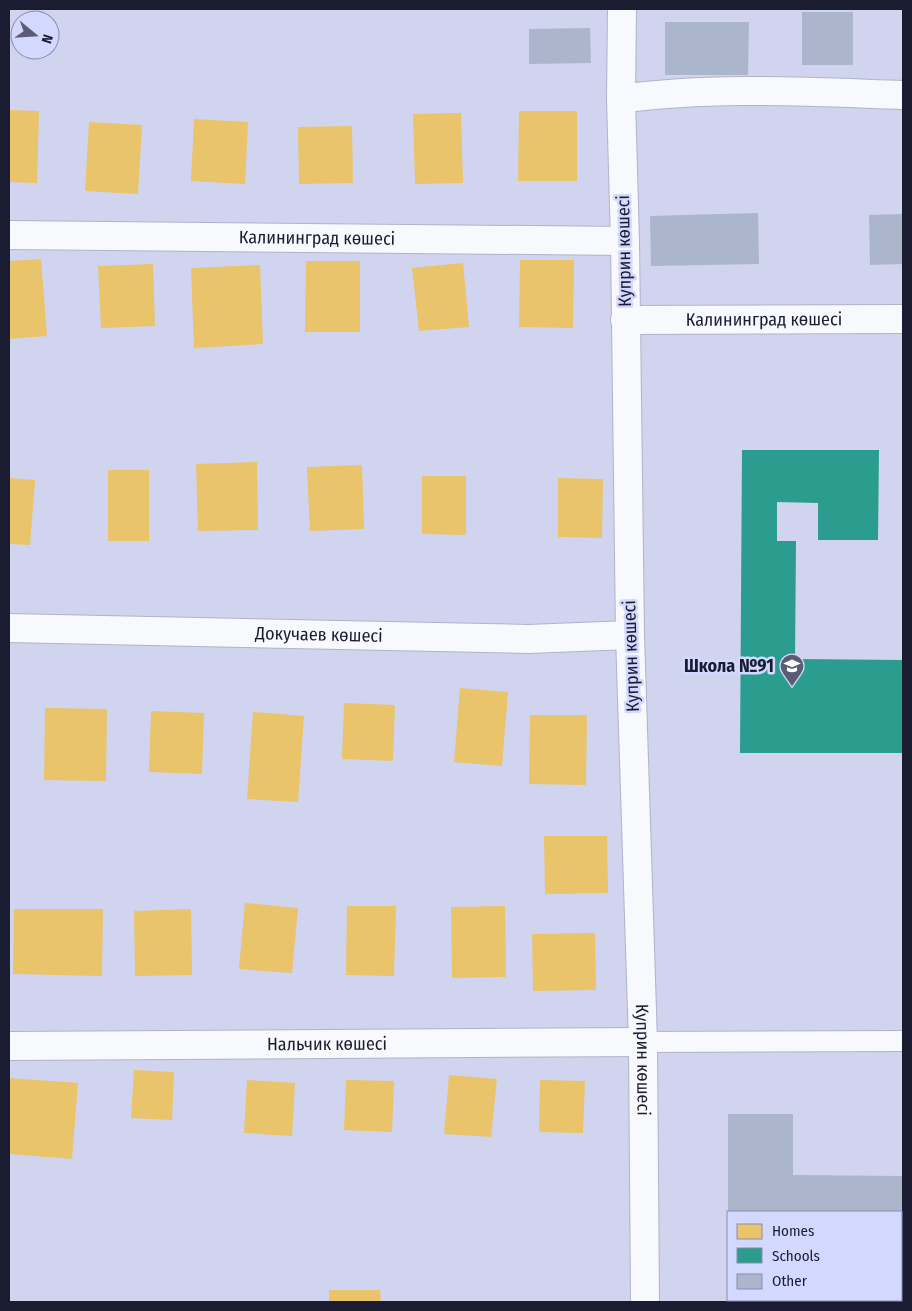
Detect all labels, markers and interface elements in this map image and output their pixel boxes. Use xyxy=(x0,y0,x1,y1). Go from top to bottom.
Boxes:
north arrow xyxy=(10,10,60,60)
text: N xyxy=(38,32,56,45)
street label: Куприн көшесі xyxy=(612,195,636,307)
street label: Калининград көшесі xyxy=(239,226,395,250)
street label: Калининград көшесі xyxy=(686,308,842,331)
street label: Куприн көшесі xyxy=(618,600,644,712)
street label: Докучаев көшесі xyxy=(254,622,383,647)
school or university icon: Школа №91 xyxy=(779,653,805,687)
place label: Школа №91 xyxy=(684,655,774,677)
street label: Куприн көшесі xyxy=(631,1003,655,1116)
street label: Нальчик көшесі xyxy=(267,1033,387,1055)
legend xyxy=(727,1211,902,1301)
text: Homes xyxy=(772,1222,814,1240)
text: Schools xyxy=(772,1247,820,1265)
text: Other xyxy=(772,1272,808,1290)

